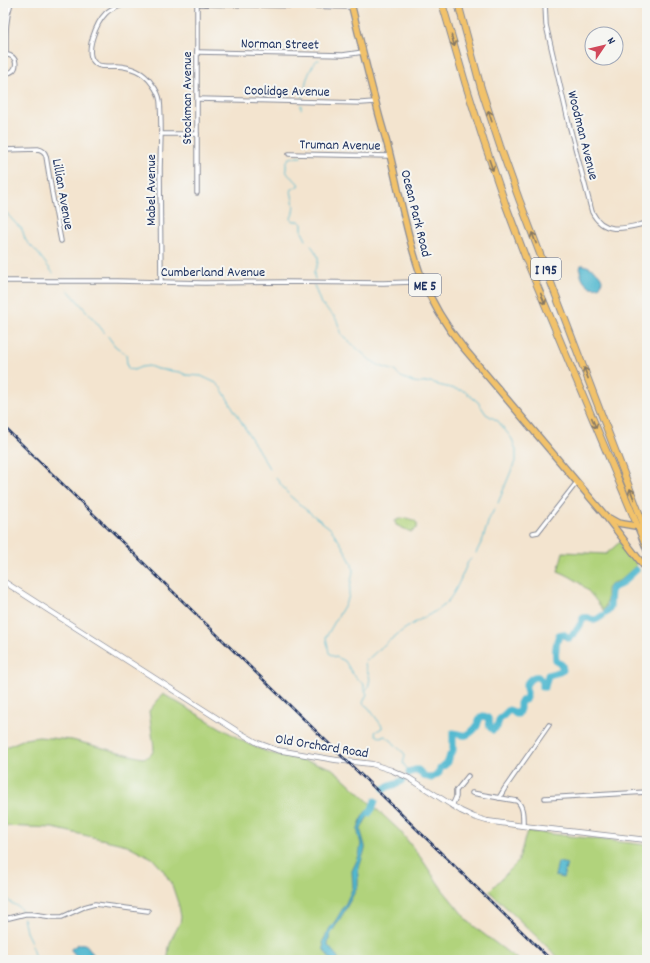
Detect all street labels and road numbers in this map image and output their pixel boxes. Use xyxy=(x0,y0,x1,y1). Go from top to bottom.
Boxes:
street label: Norman Street xyxy=(241,34,319,56)
street label: Stockman Avenue xyxy=(178,51,198,145)
street label: Coolidge Avenue xyxy=(244,81,330,103)
street label: Woodman Avenue xyxy=(561,89,603,182)
street label: Truman Avenue xyxy=(299,135,381,157)
street label: Mabel Avenue xyxy=(142,154,162,226)
street label: Lillian Avenue xyxy=(46,157,78,232)
street label: Ocean Park Road xyxy=(395,168,436,259)
road number: I 195 xyxy=(531,258,561,280)
street label: Cumberland Avenue xyxy=(161,263,265,283)
road number: ME 5 xyxy=(409,274,441,296)
street label: Old Orchard Road xyxy=(274,730,370,764)

